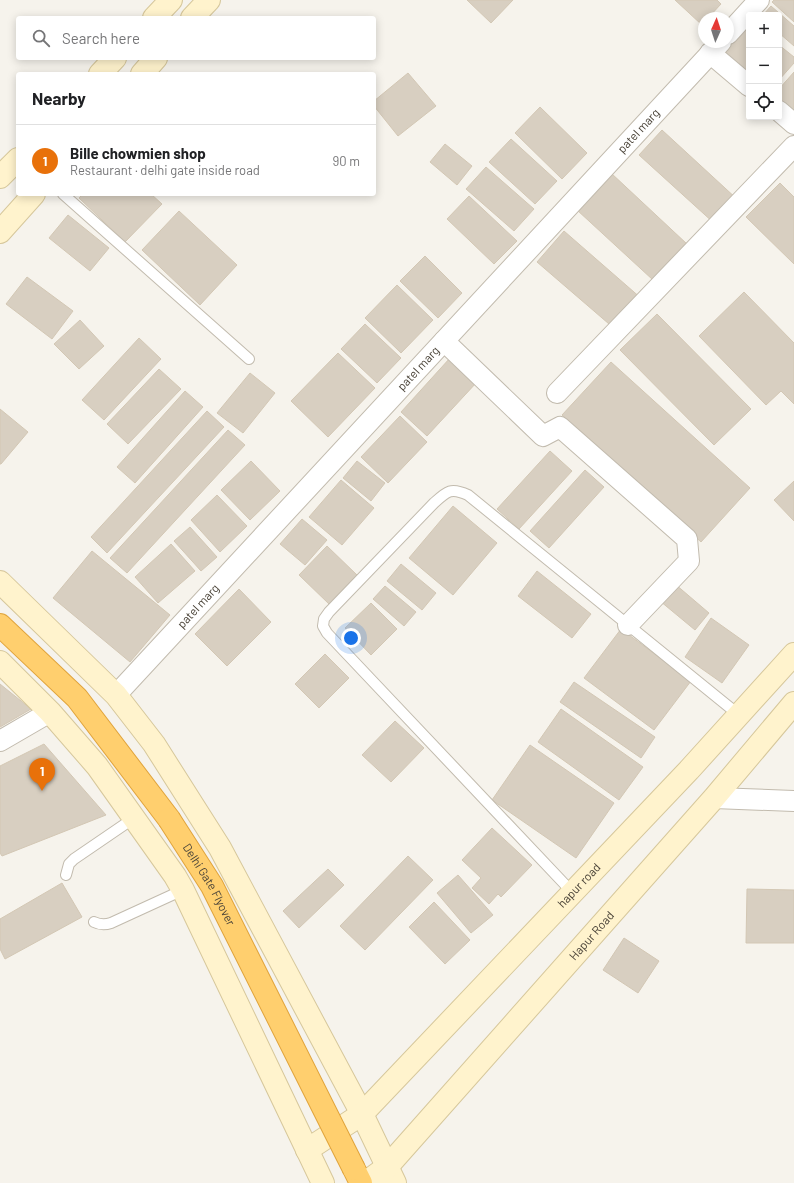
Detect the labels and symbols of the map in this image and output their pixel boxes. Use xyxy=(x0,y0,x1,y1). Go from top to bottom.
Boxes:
north arrow xyxy=(698,12,734,48)
street label: patel marg xyxy=(614,105,662,155)
street label: patel marg xyxy=(394,343,442,393)
street label: patel marg xyxy=(174,581,221,631)
your location xyxy=(341,628,361,648)
pin: 1 xyxy=(29,758,55,791)
street label: Delhi Gate Flyover xyxy=(181,841,239,928)
street label: hapur road xyxy=(554,860,603,910)
street label: Hapur Road xyxy=(566,908,616,962)

